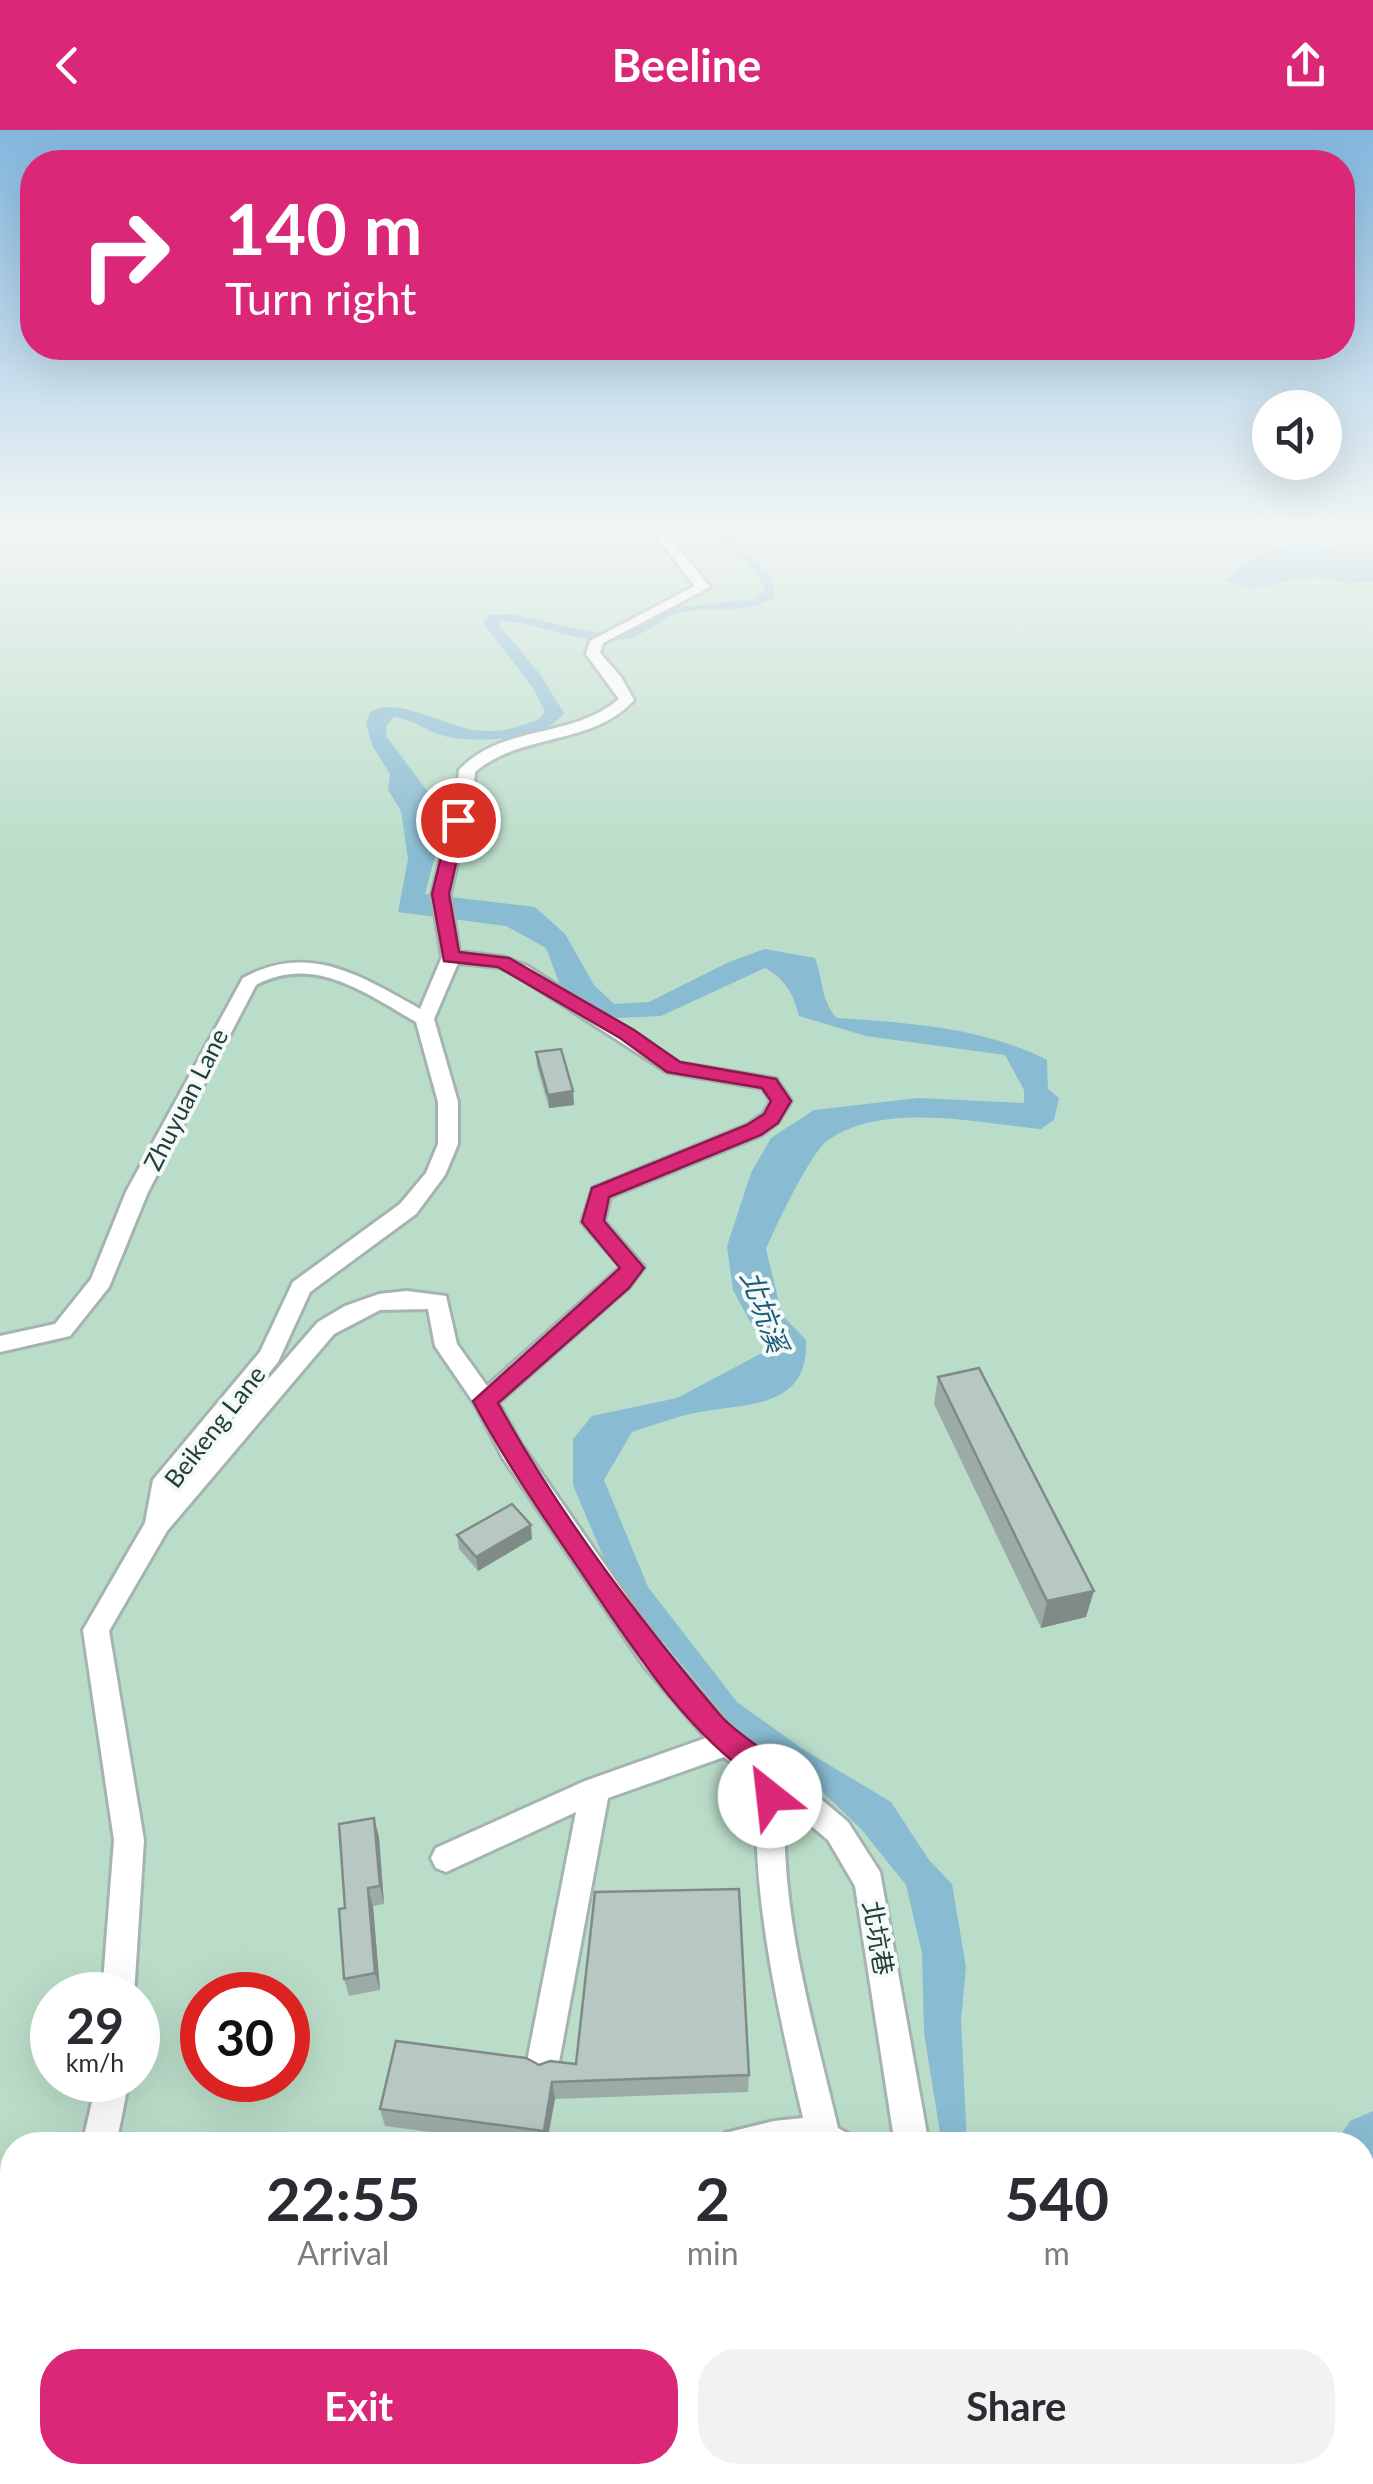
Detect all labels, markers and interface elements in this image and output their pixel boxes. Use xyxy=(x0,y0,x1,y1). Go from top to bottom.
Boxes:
icon: back xyxy=(40,38,95,93)
text: Beeline xyxy=(612,38,761,92)
icon: share xyxy=(1278,38,1333,93)
text: 140 m xyxy=(225,186,422,270)
icon: right xyxy=(60,190,190,320)
text: Turn right xyxy=(225,271,416,325)
map controls xyxy=(1252,390,1342,480)
button: sound xyxy=(1252,390,1342,480)
pin xyxy=(416,778,501,863)
icon: arrive xyxy=(431,793,486,848)
street label: Zhuyuan Lane xyxy=(136,1023,234,1175)
water label: 北坑溪 xyxy=(735,1266,797,1360)
street label: Beikeng Lane xyxy=(157,1359,271,1493)
position arrow xyxy=(718,1744,822,1848)
street label: 北坑巷 xyxy=(858,1898,900,1978)
speed limit sign: 30 xyxy=(180,1972,310,2102)
text: 29 xyxy=(66,1995,124,2055)
text: km/h xyxy=(66,2047,124,2077)
text: 22:55 xyxy=(266,2162,421,2234)
text: 2 xyxy=(695,2162,730,2234)
text: 540 xyxy=(1005,2162,1109,2234)
text: Arrival xyxy=(297,2233,389,2272)
text: min xyxy=(687,2233,739,2272)
text: m xyxy=(1044,2233,1070,2272)
button: Exit xyxy=(40,2349,678,2464)
button: Share xyxy=(698,2349,1335,2464)

